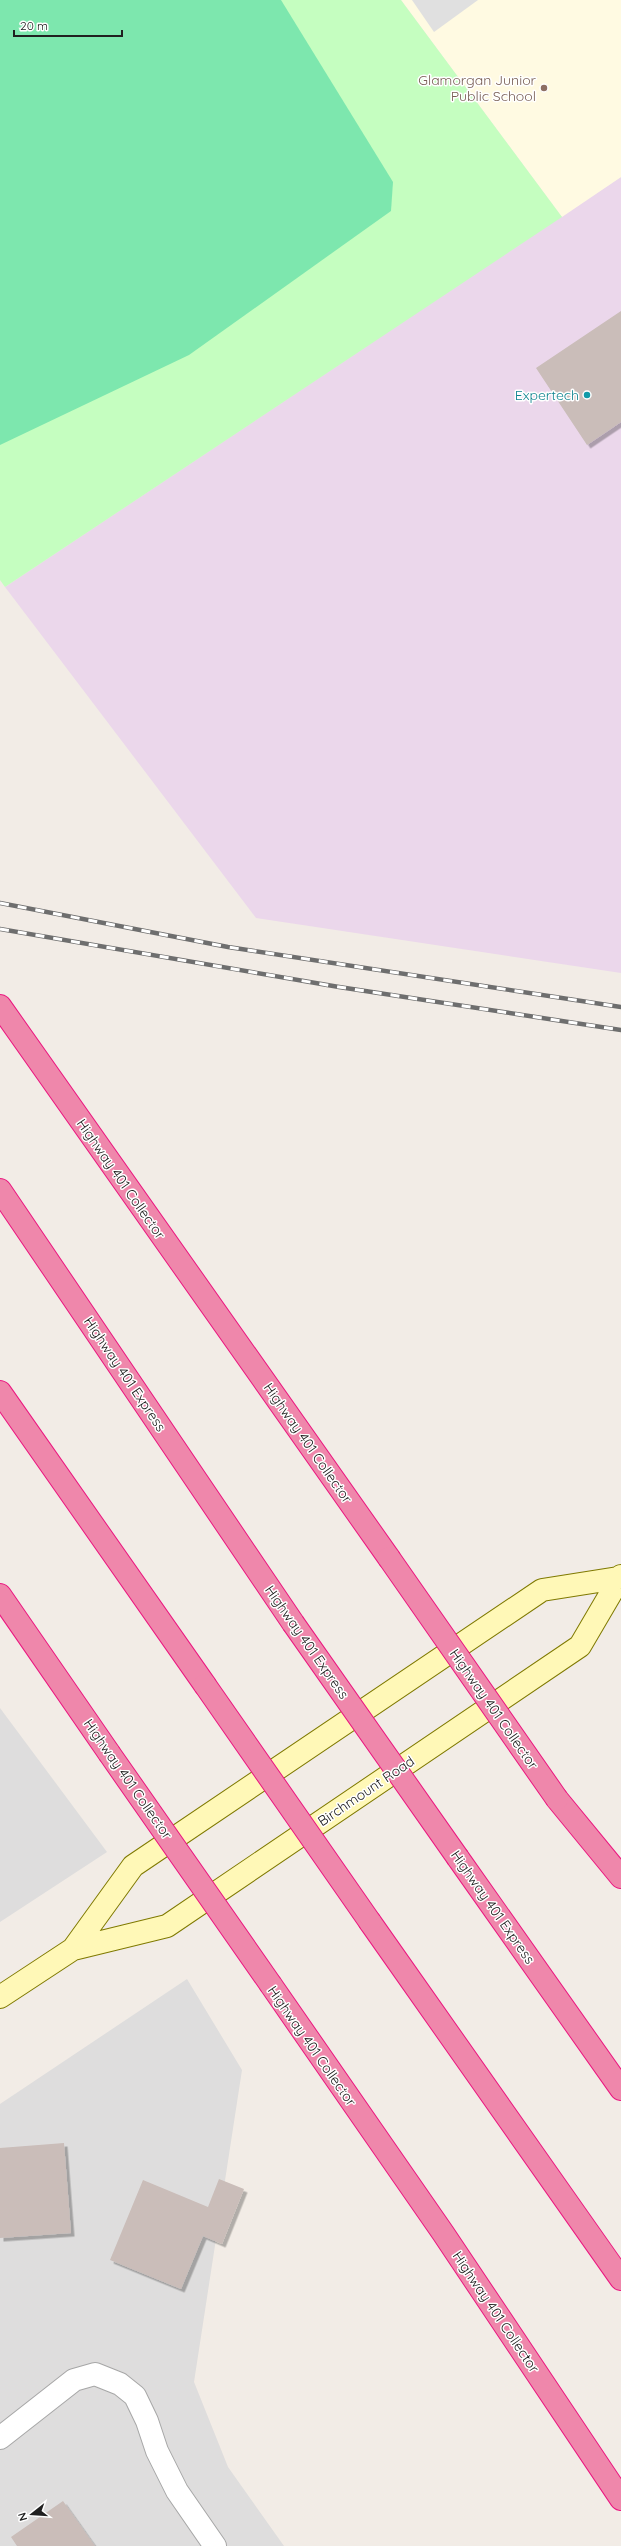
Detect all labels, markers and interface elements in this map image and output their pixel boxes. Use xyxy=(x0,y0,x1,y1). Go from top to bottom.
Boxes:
scale bar xyxy=(14,12,122,38)
text: 20 m xyxy=(20,18,48,33)
place label: Glamorgan Junior Public School xyxy=(418,71,537,105)
marker: Glamorgan Junior Public School xyxy=(539,83,549,93)
place label: Expertech xyxy=(515,386,579,404)
marker: Expertech xyxy=(582,390,592,400)
street label: Highway 401 Collector xyxy=(73,1115,170,1243)
street label: Highway 401 Express xyxy=(80,1313,170,1435)
street label: Highway 401 Collector xyxy=(260,1379,357,1507)
street label: Highway 401 Express xyxy=(261,1582,353,1702)
street label: Highway 401 Collector xyxy=(446,1645,543,1773)
street label: Highway 401 Collector xyxy=(80,1715,177,1843)
street label: Birchmount Road xyxy=(314,1752,418,1830)
street label: Highway 401 Express xyxy=(447,1847,539,1967)
street label: Highway 401 Collector xyxy=(264,1982,361,2110)
street label: Highway 401 Collector xyxy=(449,2248,544,2377)
north arrow xyxy=(12,2494,52,2534)
text: N xyxy=(15,2511,30,2523)

